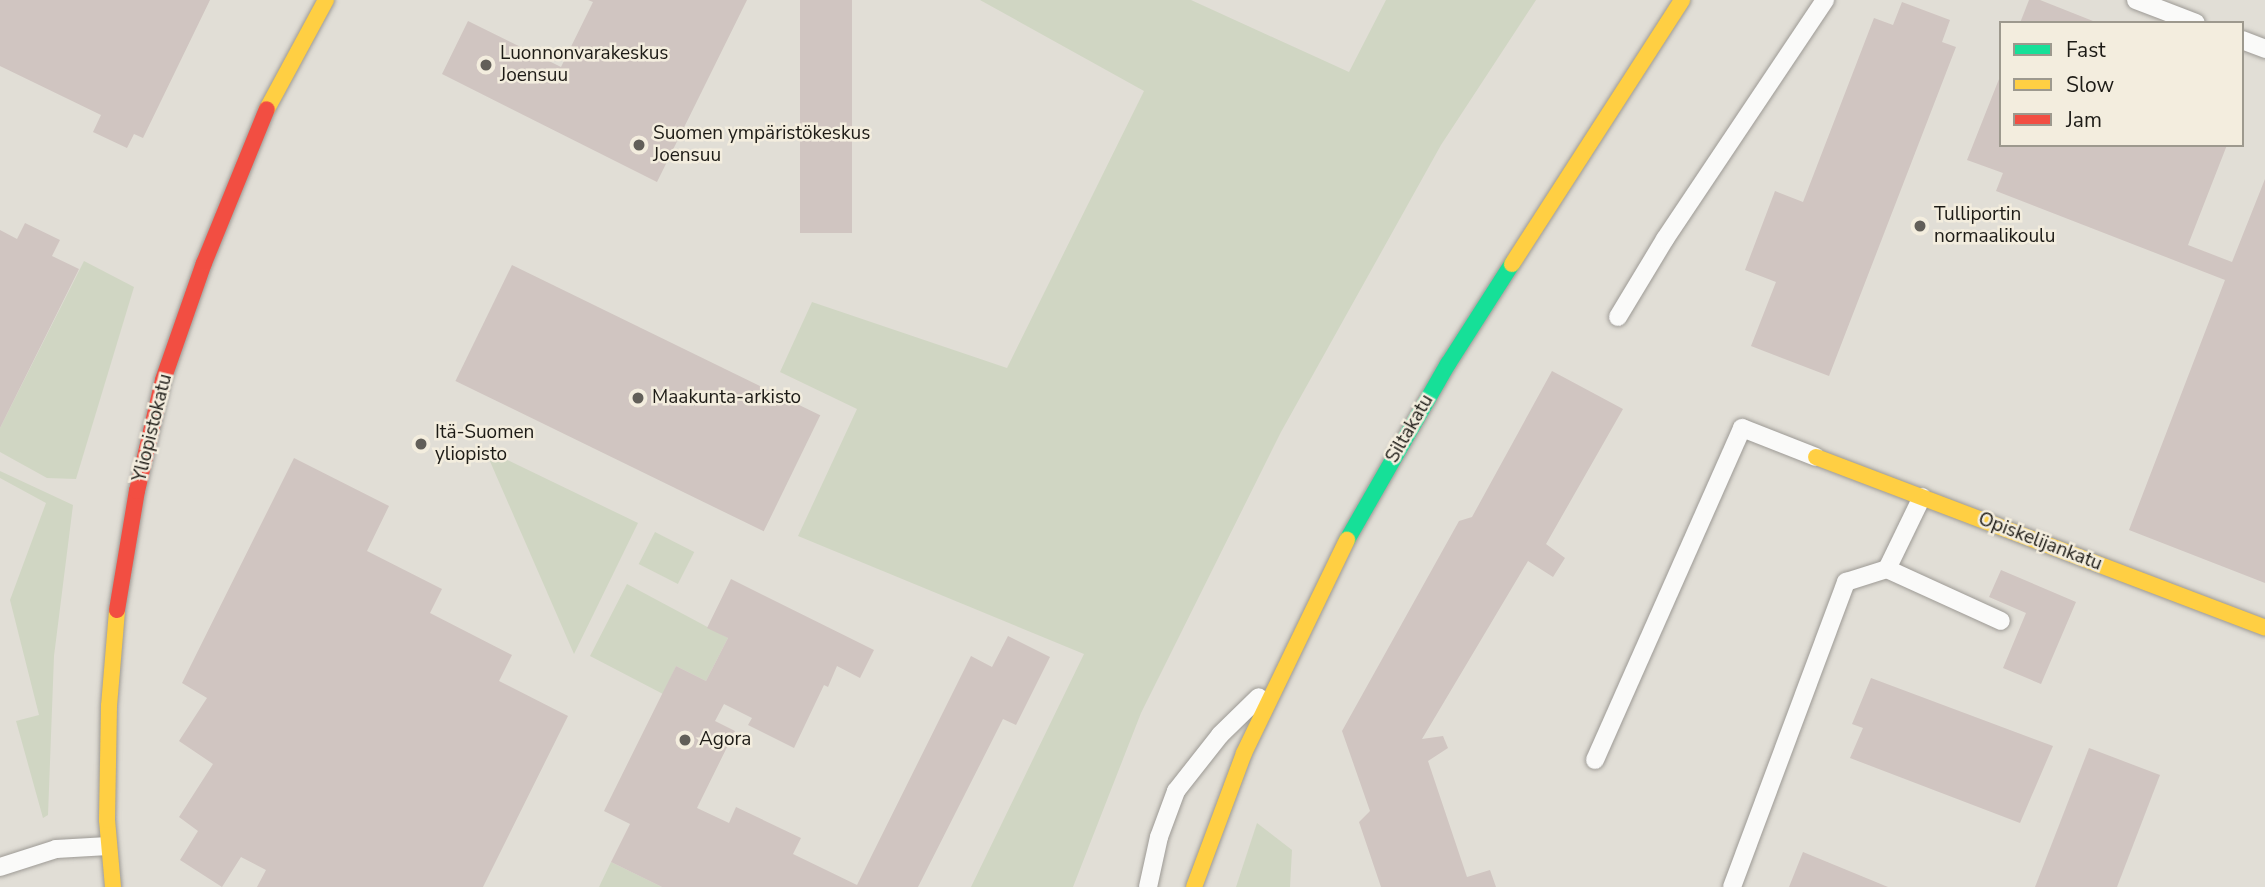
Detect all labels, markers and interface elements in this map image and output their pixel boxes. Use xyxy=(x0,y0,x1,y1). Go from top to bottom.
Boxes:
legend xyxy=(1999,21,2244,147)
text: Fast xyxy=(2066,36,2106,64)
place label: Luonnonvarakeskus Joensuu xyxy=(500,43,668,87)
marker: Luonnonvarakeskus Joensuu xyxy=(478,57,494,73)
text: Slow xyxy=(2066,71,2114,99)
text: Jam xyxy=(2066,106,2102,134)
place label: Suomen ympäristökeskus Joensuu xyxy=(653,123,870,167)
marker: Suomen ympäristökeskus Joensuu xyxy=(631,137,647,153)
place label: Tulliportin normaalikoulu xyxy=(1934,204,2055,248)
marker: Tulliportin normaalikoulu xyxy=(1912,218,1928,234)
street label: Yliopistokatu xyxy=(129,372,177,484)
place label: Maakunta-arkisto xyxy=(652,387,801,409)
marker: Maakunta-arkisto xyxy=(630,390,646,406)
street label: Siltakatu xyxy=(1381,391,1439,467)
place label: Itä-Suomen yliopisto xyxy=(435,422,534,466)
marker: Itä-Suomen yliopisto xyxy=(413,436,429,452)
street label: Opiskelijankatu xyxy=(1975,508,2105,576)
place label: Agora xyxy=(699,729,751,751)
marker: Agora xyxy=(677,732,693,748)

